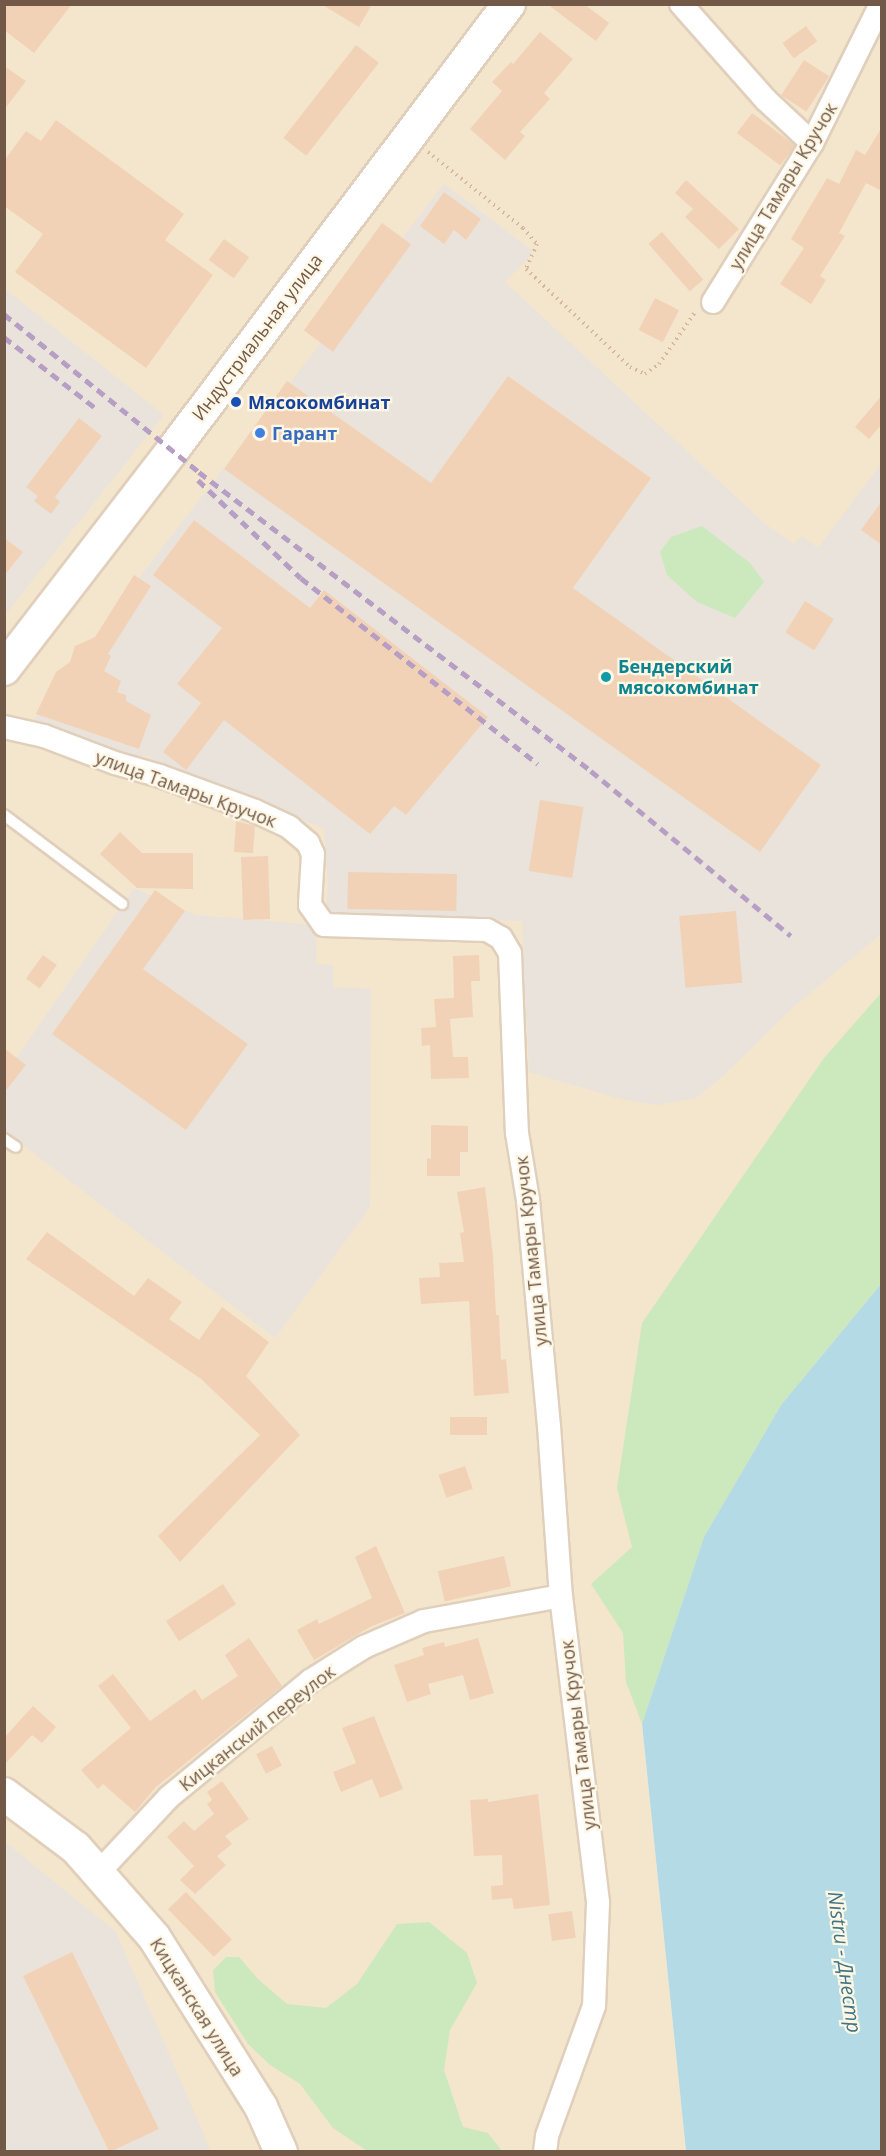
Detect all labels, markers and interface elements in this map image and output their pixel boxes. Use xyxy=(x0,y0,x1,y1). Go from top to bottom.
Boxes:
street label: улица Тамары Кручок xyxy=(724,98,842,274)
street label: Индустриальная улица xyxy=(187,249,327,425)
place label: Мясокомбинат xyxy=(248,391,390,413)
marker: Мясокомбинат xyxy=(229,395,243,409)
place label: Гарант xyxy=(272,422,337,444)
marker: Гарант xyxy=(253,426,267,440)
place label: Бендерский мясокомбинат xyxy=(618,656,759,698)
marker: Бендерский мясокомбинат xyxy=(599,670,613,684)
street label: улица Тамары Кручок xyxy=(92,746,280,832)
street label: улица Тамары Кручок xyxy=(510,1155,552,1347)
street label: улица Тамары Кручок xyxy=(556,1639,600,1831)
street label: Кицканский переулок xyxy=(175,1660,339,1796)
water label: Nistru - Днестр xyxy=(823,1890,867,2034)
street label: Кицканская улица xyxy=(146,1934,248,2080)

